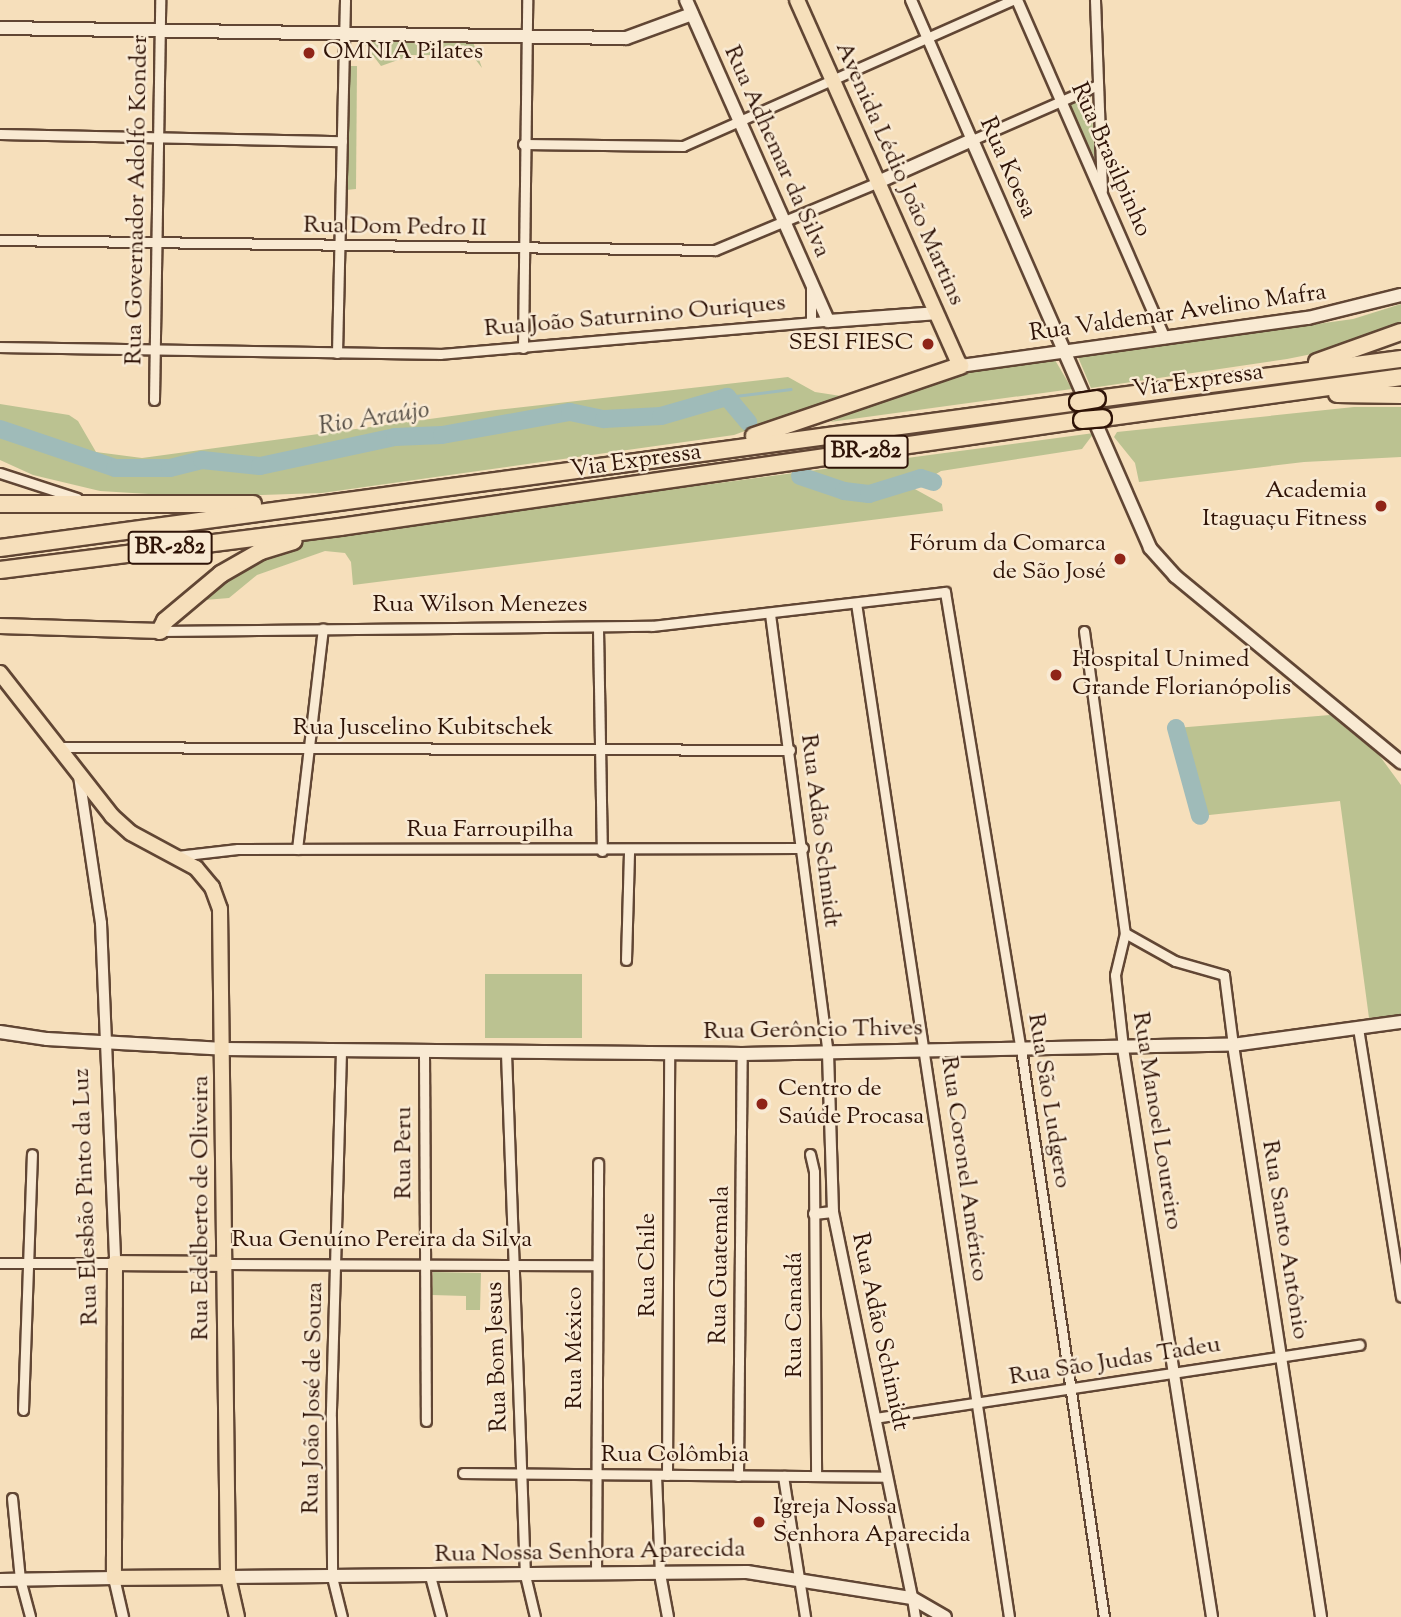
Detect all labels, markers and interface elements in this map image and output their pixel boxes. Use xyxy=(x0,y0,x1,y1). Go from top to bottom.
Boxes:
street label: Rua Governador Adolfo Konder xyxy=(121,35,155,365)
street label: Avenida Lédio João Martins xyxy=(828,38,970,310)
place label: OMNIA Pilates xyxy=(323,39,483,67)
street label: Rua Adhemar da Silva xyxy=(716,42,836,262)
marker: OMNIA Pilates xyxy=(301,45,317,61)
street label: Rua Brasilpinho xyxy=(1063,78,1157,242)
street label: Rua Koesa xyxy=(972,113,1042,223)
street label: Rua Dom Pedro II xyxy=(303,212,487,244)
street label: Rua Valdemar Avelino Mafra xyxy=(1028,279,1328,349)
street label: Rua João Saturnino Ouriques xyxy=(483,289,787,345)
place label: SESI FIESC xyxy=(789,330,914,358)
marker: SESI FIESC xyxy=(920,336,936,352)
street label: Via Expressa xyxy=(1131,359,1265,405)
water label: Rio Araújo xyxy=(316,395,432,443)
road number: BR-282 xyxy=(822,432,910,472)
street label: Via Expressa xyxy=(569,439,703,485)
place label: Academia Itaguaçu Fitness xyxy=(1202,478,1367,534)
marker: Academia Itaguaçu Fitness xyxy=(1373,498,1389,514)
road number: BR-282 xyxy=(126,528,214,568)
place label: Fórum da Comarca de São José xyxy=(909,531,1106,587)
marker: Fórum da Comarca de São José xyxy=(1112,551,1128,567)
street label: Rua Wilson Menezes xyxy=(373,592,587,620)
place label: Hospital Unimed Grande Florianópolis xyxy=(1072,647,1291,703)
marker: Hospital Unimed Grande Florianópolis xyxy=(1046,665,1066,685)
street label: Rua Juscelino Kubitschek xyxy=(293,715,553,743)
street label: Rua Adão Schmidt xyxy=(793,733,845,929)
street label: Rua Farroupilha xyxy=(406,817,574,845)
street label: Rua Manoel Loureiro xyxy=(1125,1010,1187,1232)
street label: Rua São Ludgero xyxy=(1020,1012,1076,1190)
street label: Rua Gerôncio Thives xyxy=(703,1015,923,1047)
street label: Rua Coronel Américo xyxy=(933,1054,993,1284)
street label: Rua Elesbão Pinto da Luz xyxy=(68,1068,106,1326)
street label: Rua Edelberto de Oliveira xyxy=(188,1075,216,1341)
place label: Centro de Saúde Procasa xyxy=(778,1076,924,1132)
marker: Centro de Saúde Procasa xyxy=(752,1094,772,1114)
street label: Rua Peru xyxy=(391,1106,419,1200)
street label: Rua Santo Antônio xyxy=(1254,1138,1314,1342)
street label: Rua Guatemala xyxy=(705,1185,737,1345)
street label: Rua Chile xyxy=(635,1213,663,1317)
street label: Rua Genuíno Pereira da Silva xyxy=(232,1227,532,1255)
street label: Rua Adão Schimidt xyxy=(844,1231,914,1433)
street label: Rua Canadá xyxy=(782,1252,810,1378)
street label: Rua Bom Jesus xyxy=(481,1281,515,1433)
street label: Rua João José de Souza xyxy=(298,1282,330,1514)
street label: Rua México xyxy=(562,1287,590,1409)
street label: Rua São Judas Tadeu xyxy=(1007,1331,1223,1393)
street label: Rua Colômbia xyxy=(601,1442,749,1470)
place label: Igreja Nossa Senhora Aparecida xyxy=(773,1494,970,1550)
marker: Igreja Nossa Senhora Aparecida xyxy=(751,1514,767,1530)
street label: Rua Nossa Senhora Aparecida xyxy=(434,1536,746,1570)

